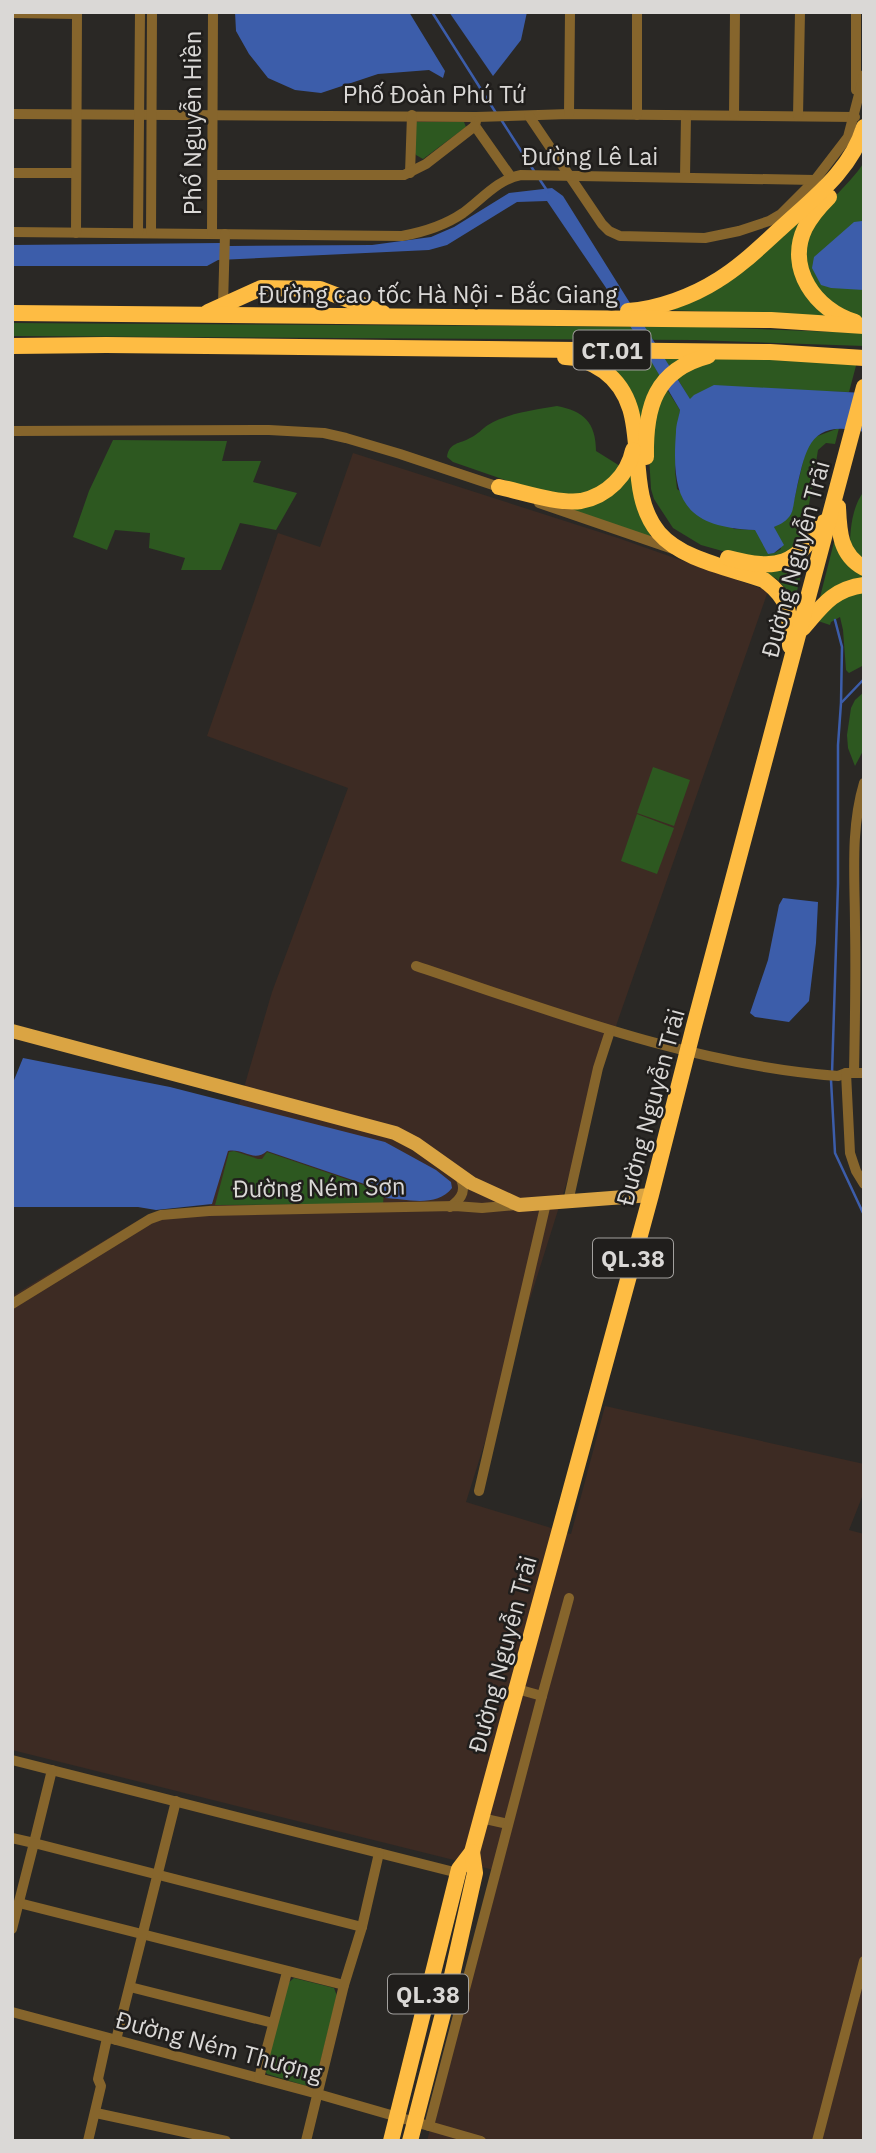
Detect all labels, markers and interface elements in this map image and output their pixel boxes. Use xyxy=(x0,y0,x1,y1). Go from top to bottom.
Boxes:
street label: Phố Nguyễn Hiền xyxy=(176,31,208,215)
street label: Phố Đoàn Phú Tứ xyxy=(343,78,526,110)
street label: Đường Lê Lai xyxy=(522,140,658,172)
street label: Đường cao tốc Hà Nội - Bắc Giang xyxy=(258,278,618,310)
road number: CT.01 xyxy=(574,330,650,370)
street label: Đường Nguyễn Trãi xyxy=(753,457,837,661)
street label: Đường Nguyễn Trãi xyxy=(608,1005,692,1209)
street label: Đường Ném Sơn xyxy=(232,1169,406,1205)
road number: QL.38 xyxy=(593,1238,673,1278)
street label: Đường Nguyễn Trãi xyxy=(460,1552,544,1756)
road number: QL.38 xyxy=(388,1974,468,2013)
street label: Đường Ném Thượng xyxy=(112,2003,326,2089)

